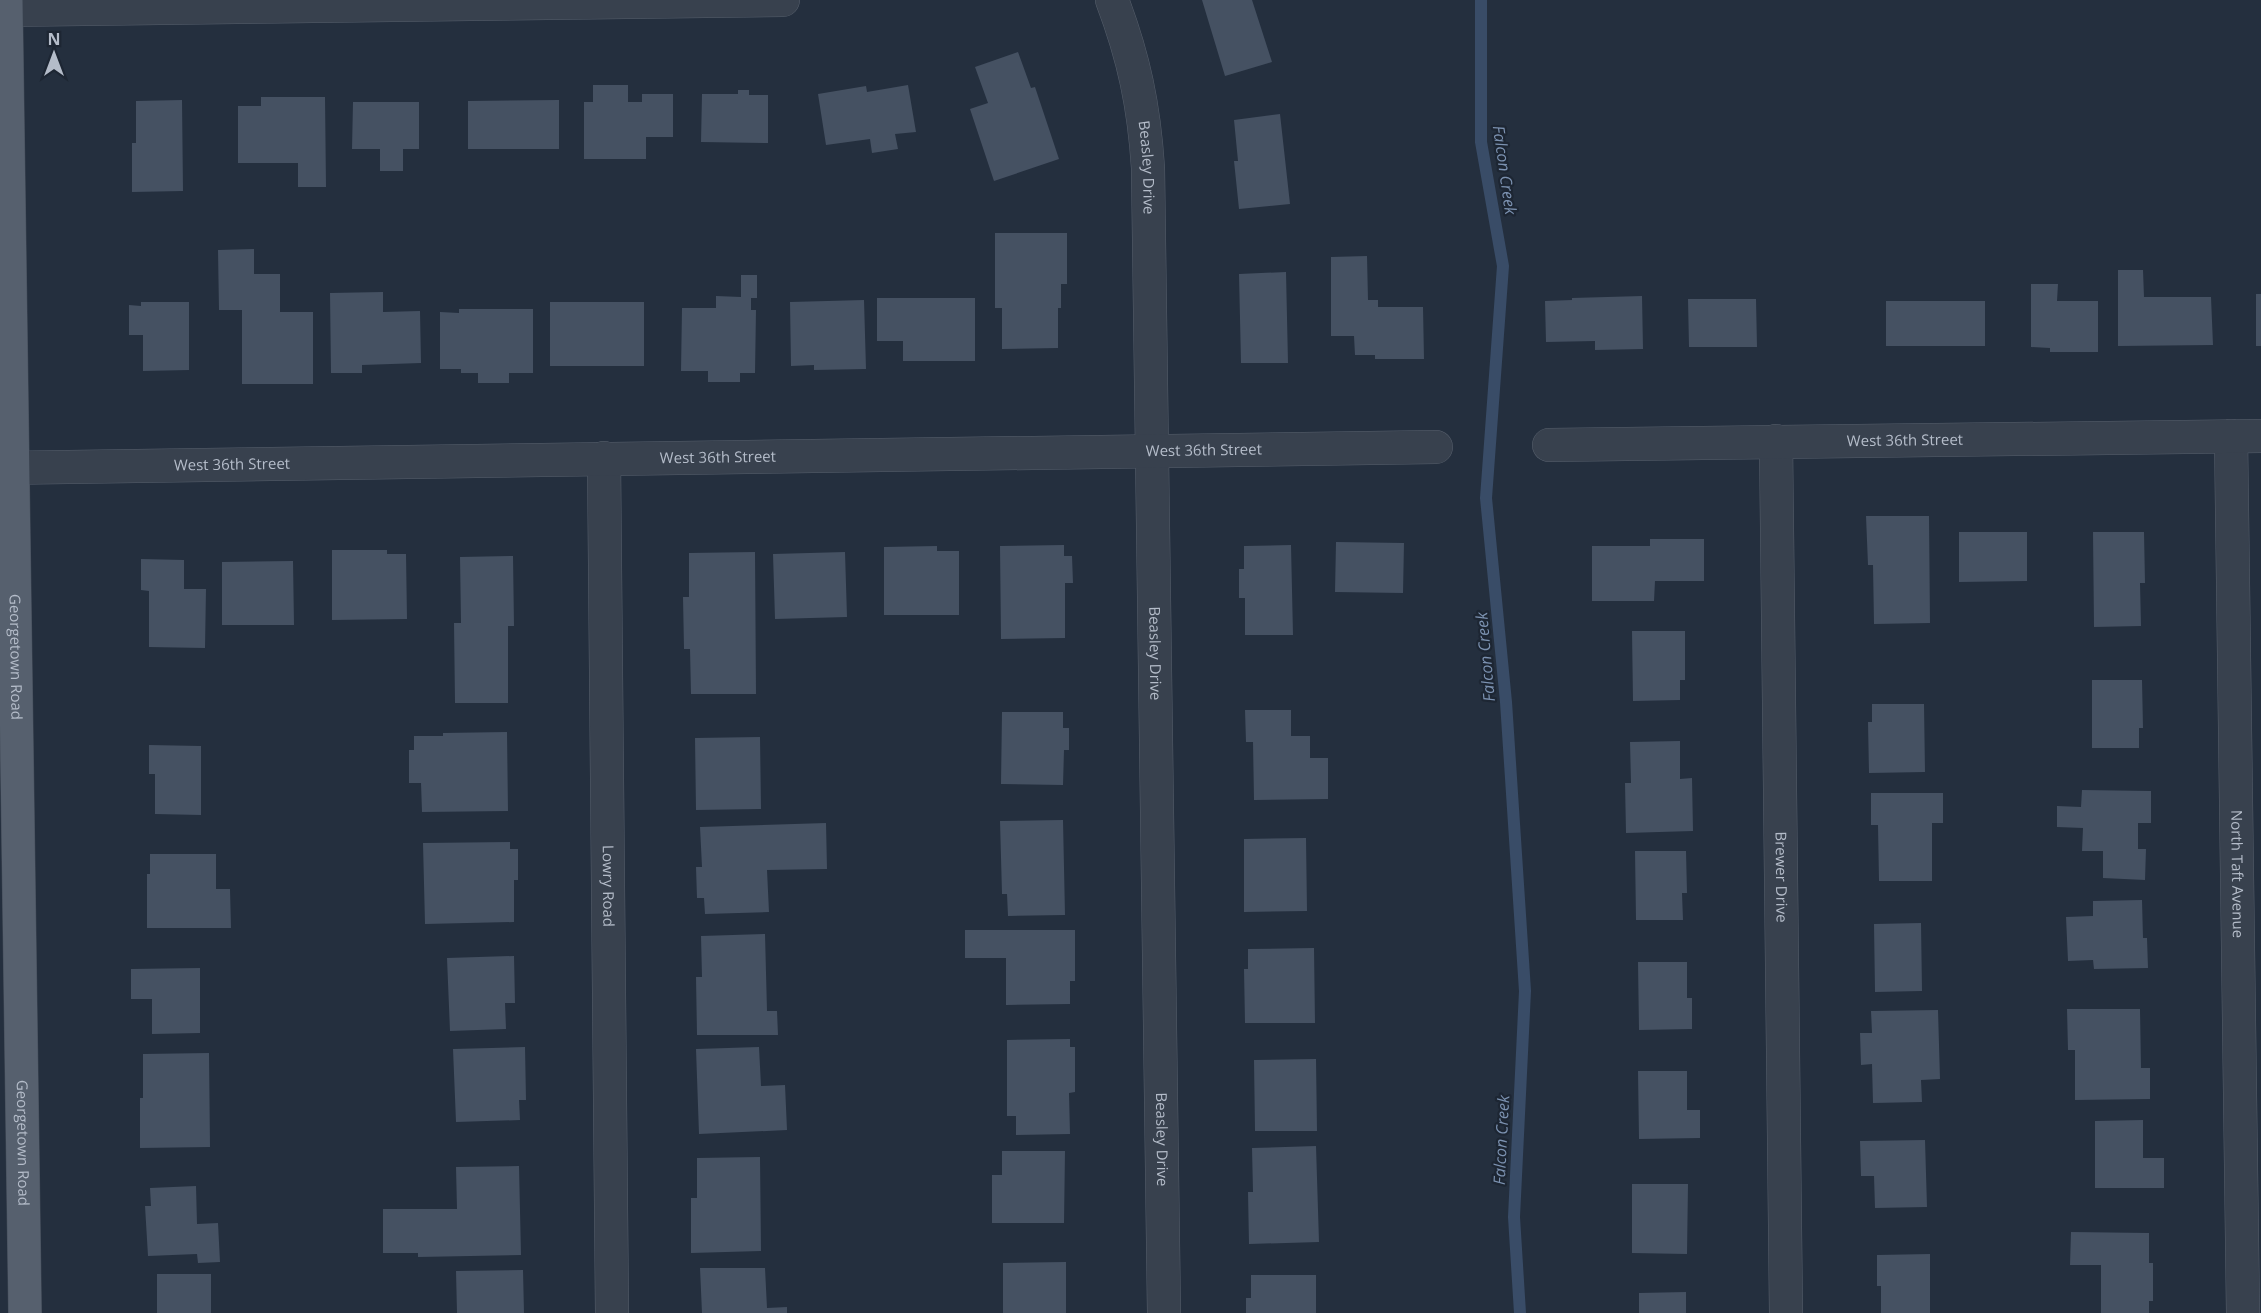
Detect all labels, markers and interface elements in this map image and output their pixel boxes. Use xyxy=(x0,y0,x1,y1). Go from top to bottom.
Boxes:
north arrow xyxy=(24,24,84,84)
text: N xyxy=(47,28,61,50)
street label: Beasley Drive xyxy=(1134,119,1160,215)
water label: Falcon Creek xyxy=(1488,124,1522,217)
street label: West 36th Street xyxy=(1847,429,1963,450)
street label: West 36th Street xyxy=(1146,439,1262,460)
street label: West 36th Street xyxy=(660,446,776,467)
street label: West 36th Street xyxy=(174,453,290,474)
street label: Georgetown Road xyxy=(6,594,27,720)
street label: Beasley Drive xyxy=(1145,606,1166,701)
water label: Falcon Creek xyxy=(1470,610,1500,703)
street label: North Taft Avenue xyxy=(2227,810,2249,938)
street label: Brewer Drive xyxy=(1771,831,1793,923)
street label: Lowry Road xyxy=(599,845,619,927)
street label: Georgetown Road xyxy=(13,1080,34,1206)
street label: Beasley Drive xyxy=(1152,1092,1173,1187)
water label: Falcon Creek xyxy=(1488,1093,1514,1185)

